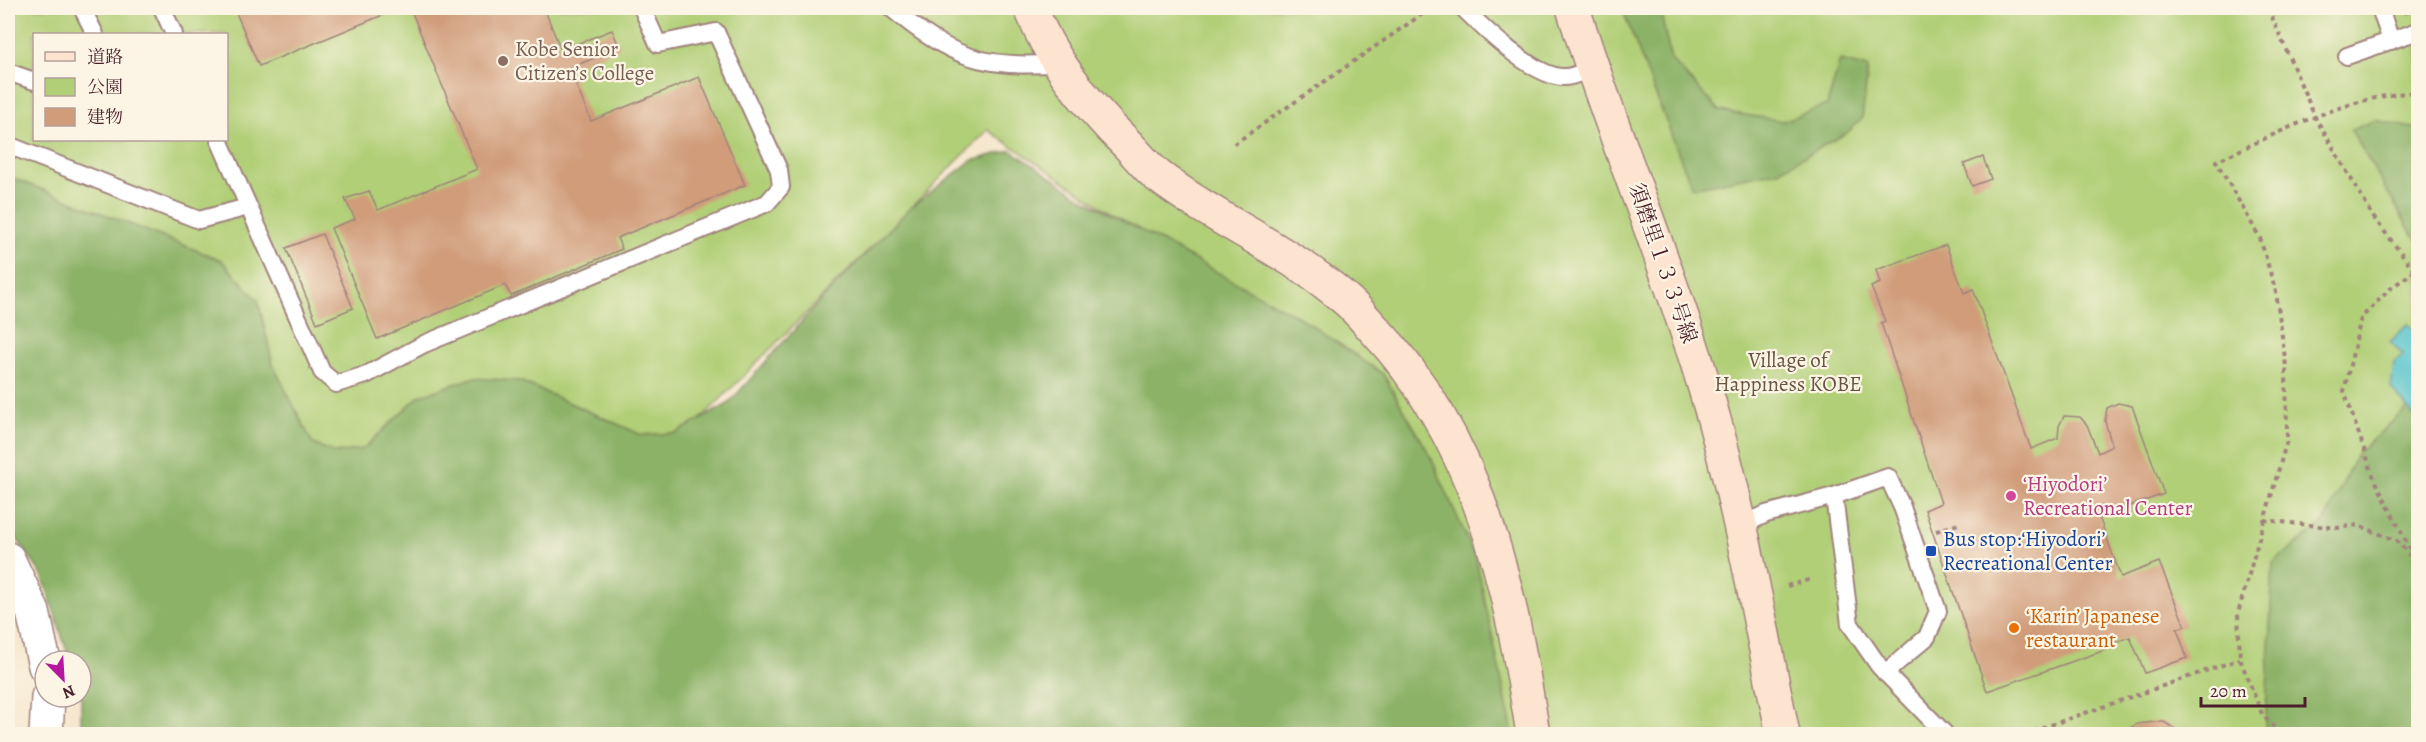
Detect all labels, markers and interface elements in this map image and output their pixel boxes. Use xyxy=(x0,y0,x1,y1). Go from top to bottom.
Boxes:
legend xyxy=(33,33,228,141)
place label: Kobe Senior Citizen’s College xyxy=(515,35,654,87)
text: 道路 xyxy=(87,45,123,69)
marker: Kobe Senior Citizen’s College xyxy=(496,54,510,68)
text: 公園 xyxy=(87,75,123,99)
text: 建物 xyxy=(87,105,123,129)
street label: 須磨里１３３号線 xyxy=(1622,179,1704,347)
park label: Village of Happiness KOBE xyxy=(1714,346,1862,398)
place label: ‘Hiyodori’ Recreational Center xyxy=(2023,470,2192,522)
marker: ‘Hiyodori’ Recreational Center xyxy=(2004,489,2018,503)
place label: Bus stop:‘Hiyodori’ Recreational Center xyxy=(1943,525,2112,577)
marker: Bus stop:‘Hiyodori’ Recreational Center xyxy=(1924,544,1938,558)
place label: ‘Karin’ Japanese restaurant xyxy=(2026,602,2159,654)
marker: ‘Karin’ Japanese restaurant xyxy=(2007,621,2021,635)
north arrow xyxy=(33,649,93,709)
scale bar xyxy=(2201,670,2304,708)
text: N xyxy=(59,679,78,704)
text: 20 m xyxy=(2210,679,2247,703)

